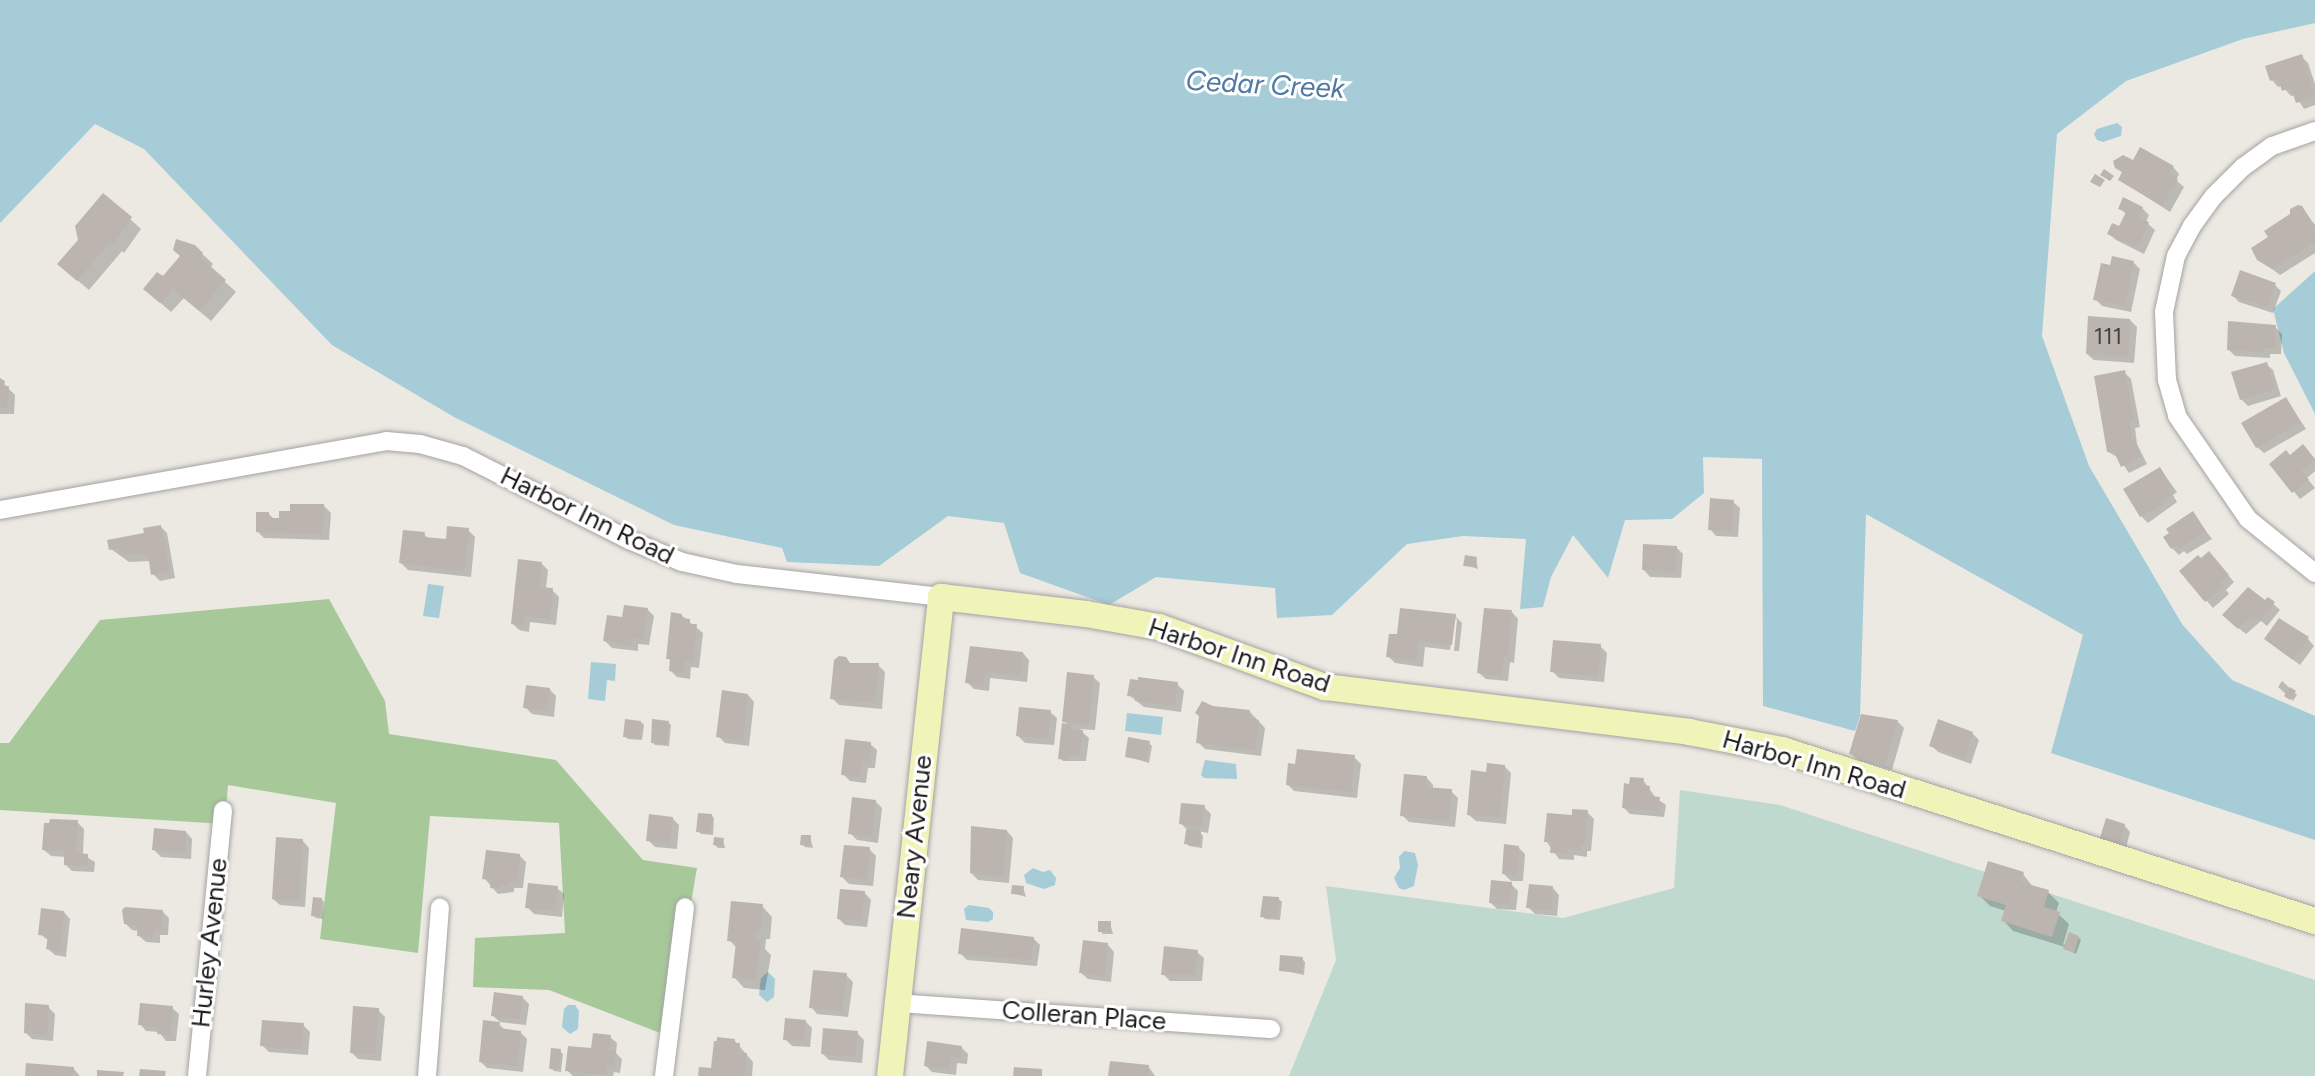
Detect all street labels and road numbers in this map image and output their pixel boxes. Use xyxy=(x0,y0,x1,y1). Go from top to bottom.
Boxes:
street label: Harbor Inn Road xyxy=(495,460,679,572)
street label: Harbor Inn Road xyxy=(1144,612,1334,700)
street label: Harbor Inn Road xyxy=(1719,724,1909,806)
street label: Neary Avenue xyxy=(891,754,939,920)
street label: Hurley Avenue xyxy=(186,857,234,1029)
street label: Colleran Place xyxy=(1001,995,1167,1037)

